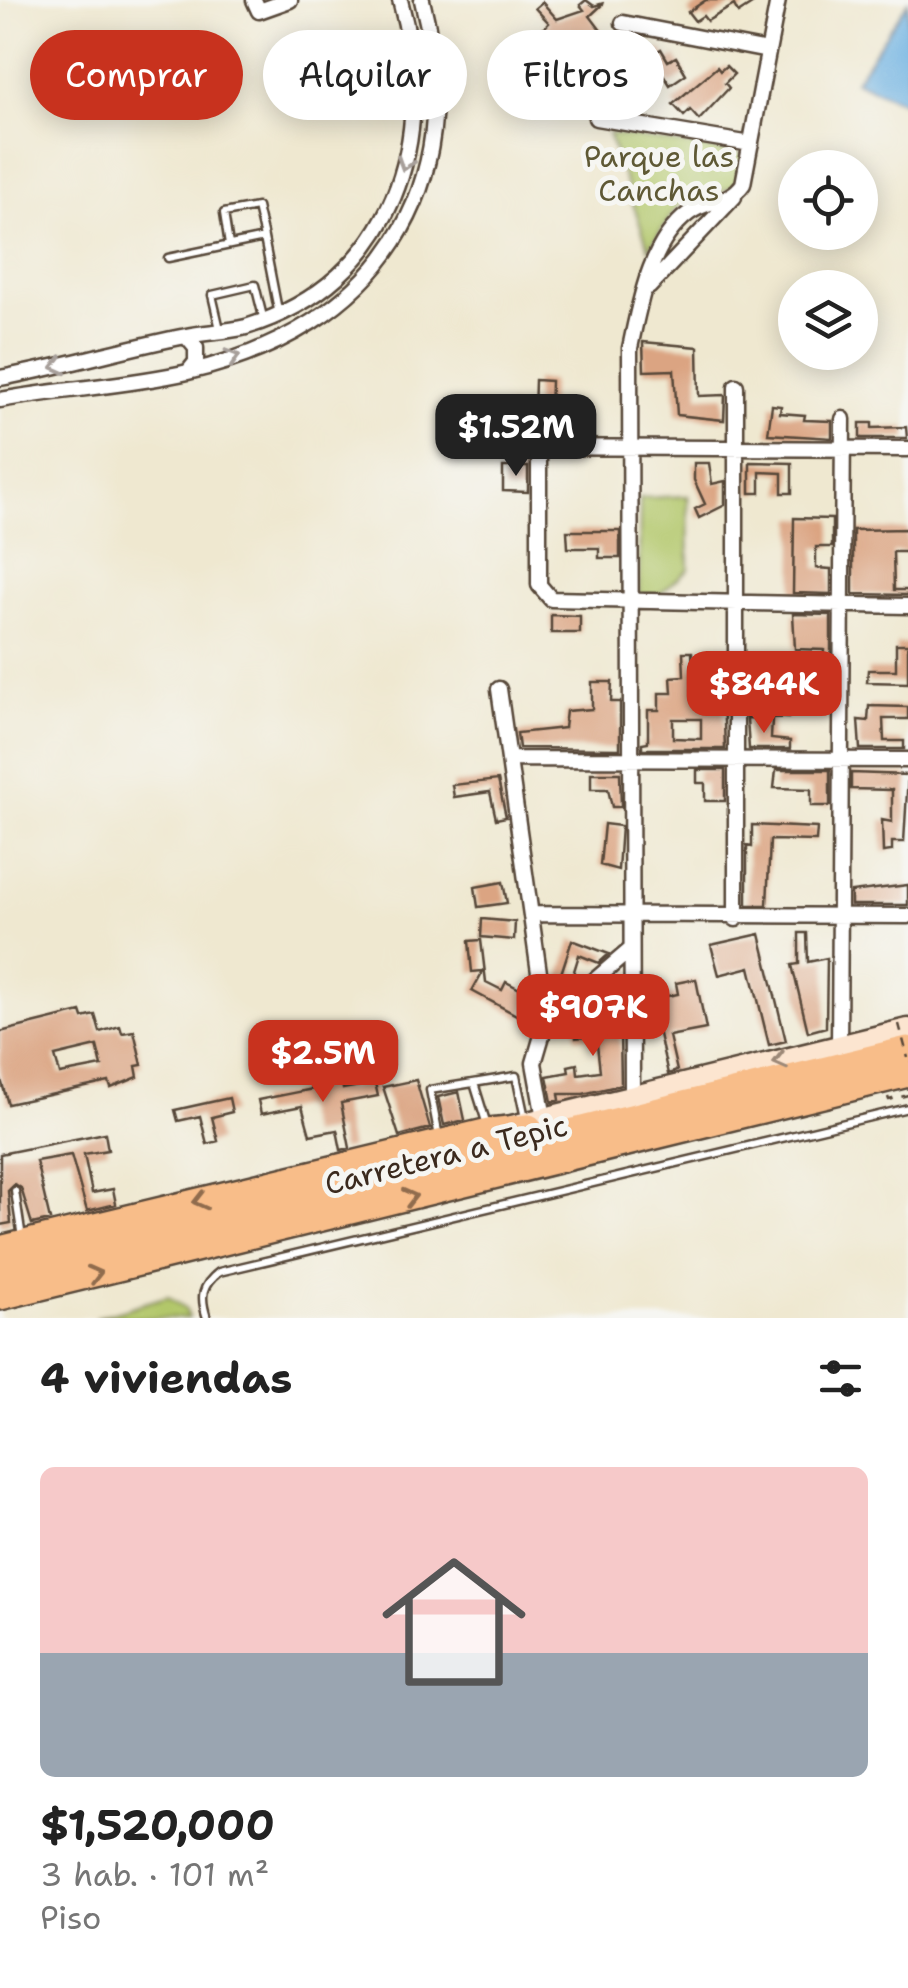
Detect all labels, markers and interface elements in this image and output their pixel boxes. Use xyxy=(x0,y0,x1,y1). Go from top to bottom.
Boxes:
chip: Comprar xyxy=(30,30,243,120)
chip: Alquilar xyxy=(263,30,467,120)
chip: Filtros xyxy=(487,30,664,120)
park label: Parque las Canchas xyxy=(584,136,734,211)
map controls xyxy=(778,150,878,370)
button: locate xyxy=(778,150,878,250)
one-way arrow xyxy=(396,155,416,172)
button: layers xyxy=(778,270,878,370)
one-way arrow xyxy=(224,349,241,369)
one-way arrow xyxy=(50,354,67,375)
pin: $1.52M xyxy=(435,394,597,479)
text: $1.52M xyxy=(457,405,575,448)
pin: $844K xyxy=(694,651,834,736)
text: $844K xyxy=(709,662,819,705)
pin: $907K xyxy=(523,974,663,1059)
text: $907K xyxy=(539,985,647,1028)
pin: $2.5M xyxy=(253,1020,393,1105)
text: $2.5M xyxy=(270,1031,376,1074)
one-way arrow xyxy=(771,1049,788,1070)
street label: Carretera a Tepic xyxy=(320,1105,571,1204)
one-way arrow xyxy=(401,1188,418,1209)
one-way arrow xyxy=(192,1189,209,1210)
one-way arrow xyxy=(86,1265,103,1286)
text: 4 viviendas xyxy=(40,1350,292,1406)
icon: filters xyxy=(813,1351,868,1406)
icon: home xyxy=(364,1532,544,1712)
text: $1,520,000 xyxy=(40,1797,275,1853)
text: 3 hab. · 101 m² xyxy=(40,1853,269,1896)
text: Piso xyxy=(40,1896,101,1939)

